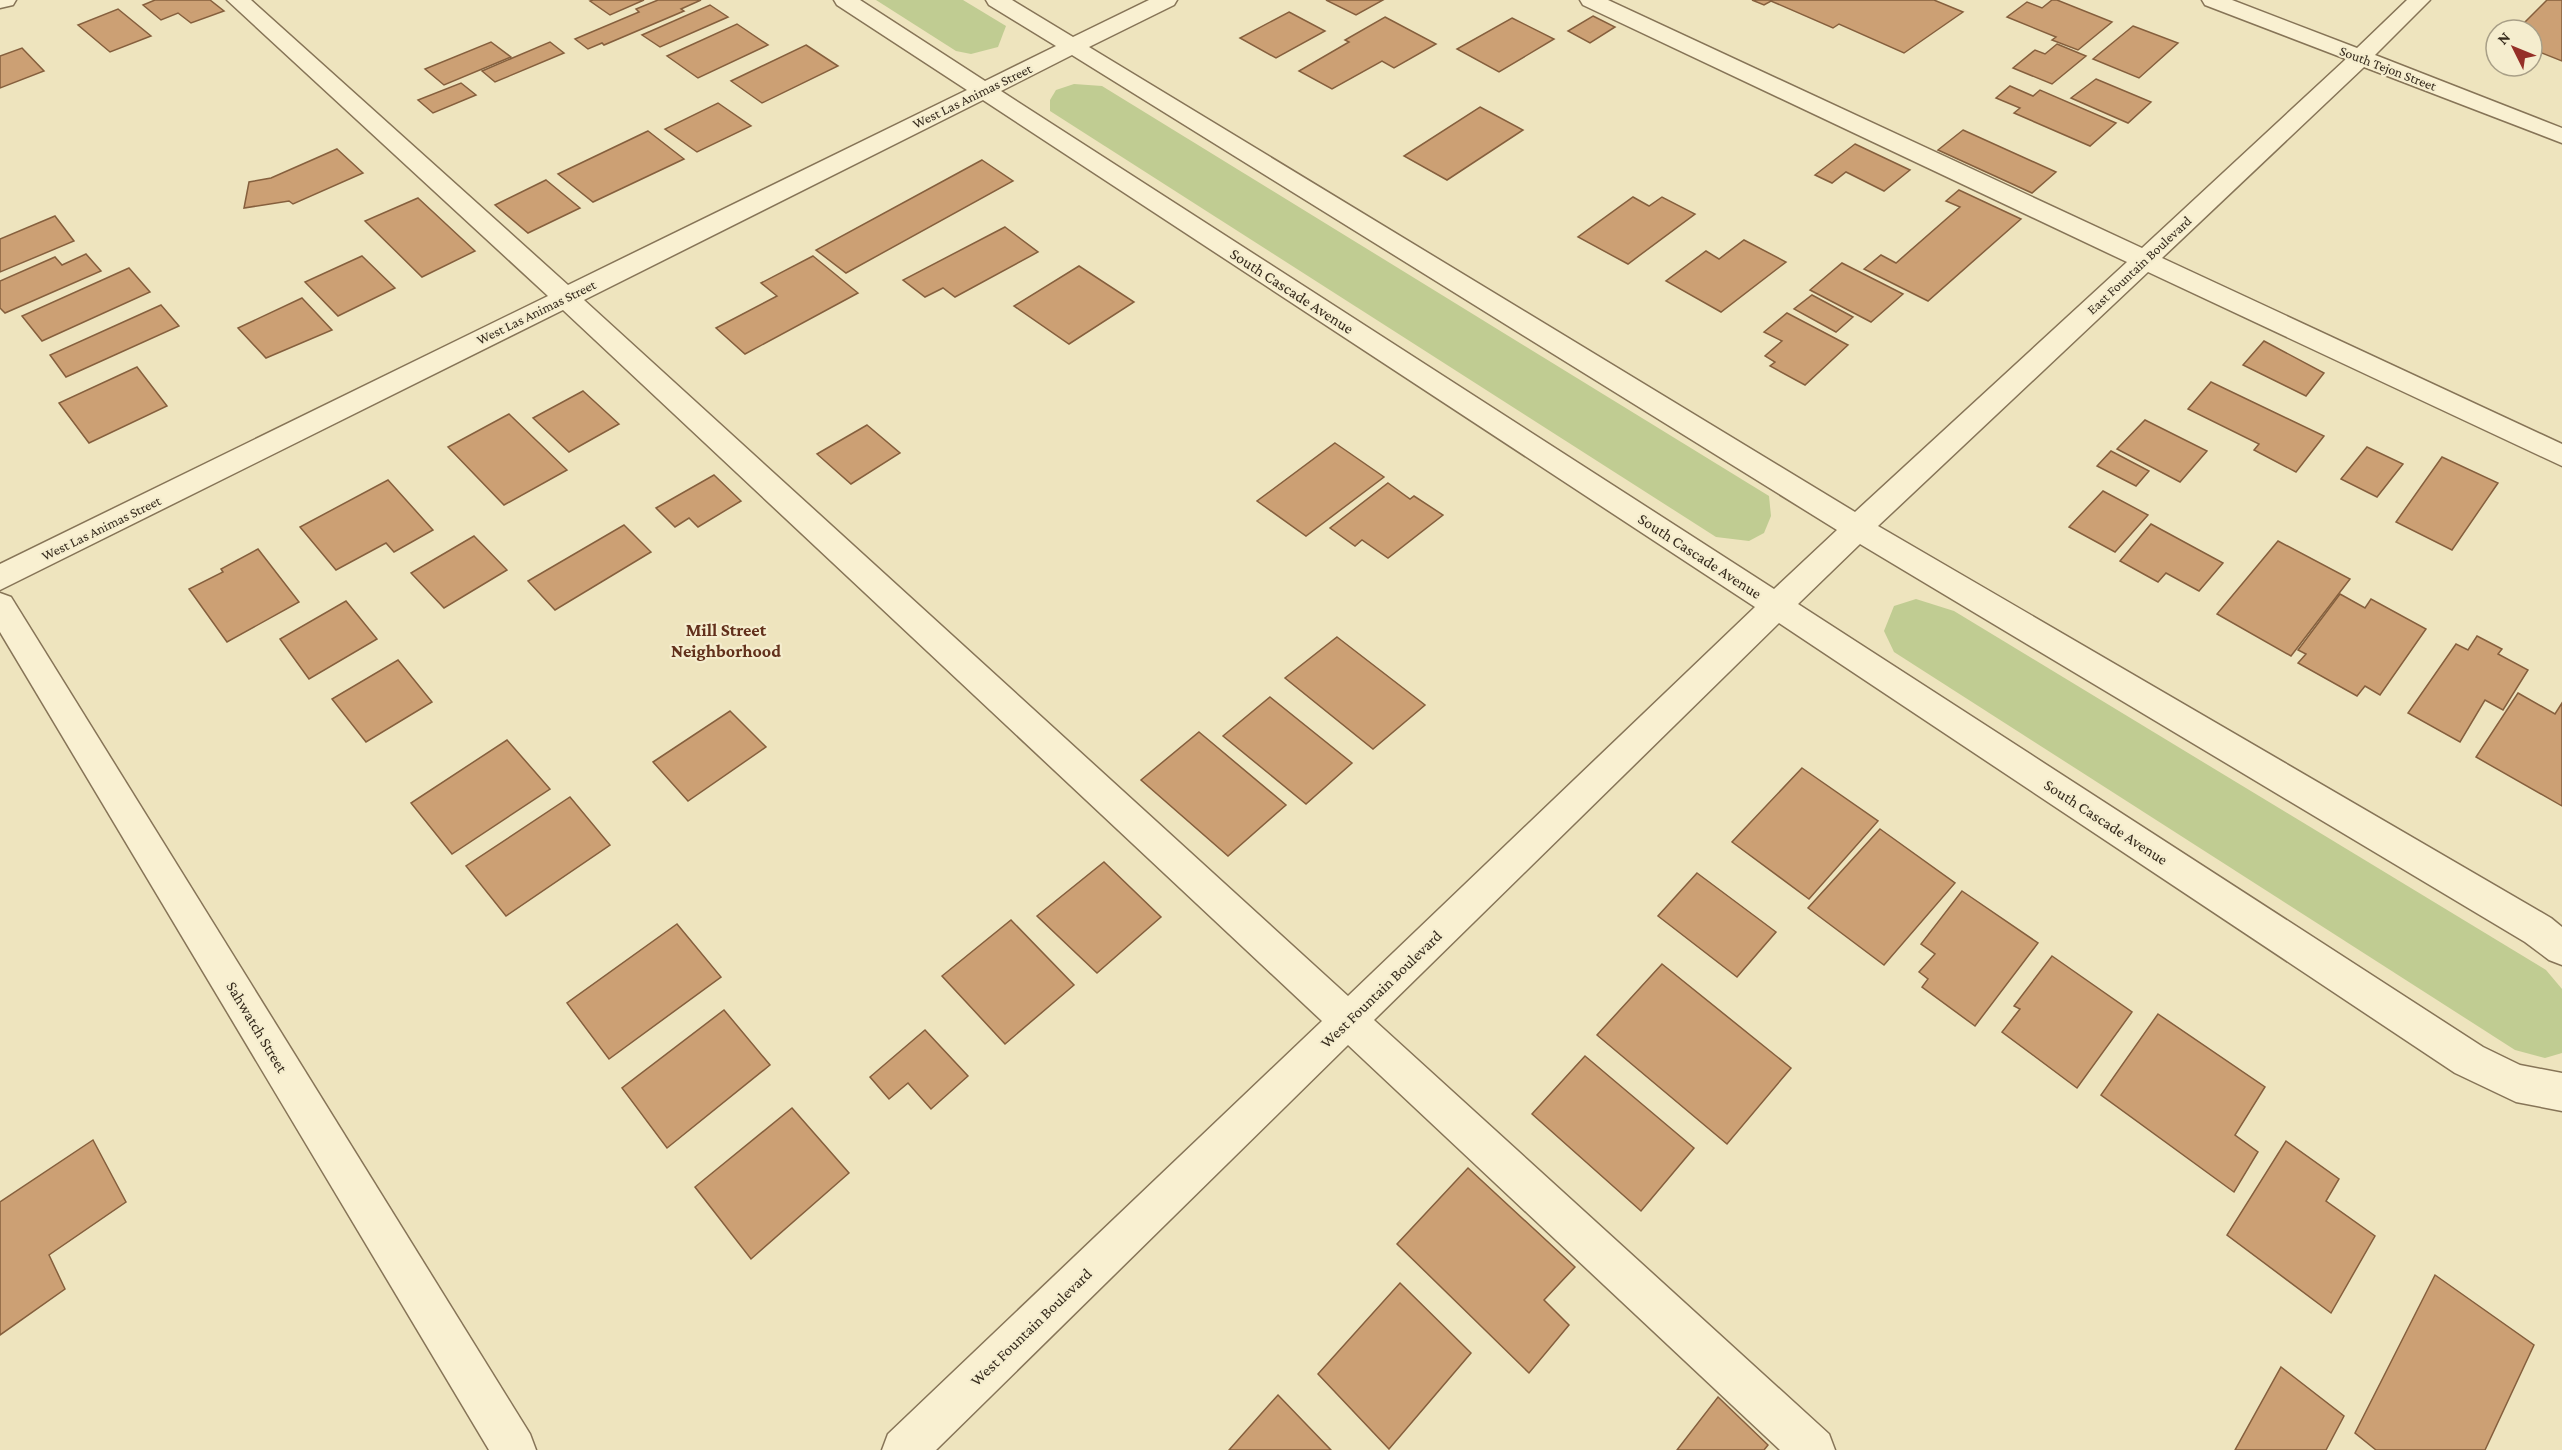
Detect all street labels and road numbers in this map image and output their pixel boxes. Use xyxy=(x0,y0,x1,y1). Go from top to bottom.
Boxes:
street label: South Tejon Street xyxy=(2337,42,2439,95)
street label: West Las Animas Street xyxy=(910,60,1035,132)
street label: East Fountain Boulevard xyxy=(2083,212,2195,318)
street label: South Cascade Avenue xyxy=(1227,245,1357,337)
street label: West Las Animas Street xyxy=(474,276,599,348)
street label: West Las Animas Street xyxy=(39,492,164,564)
street label: South Cascade Avenue xyxy=(1635,510,1765,602)
street label: South Cascade Avenue xyxy=(2041,776,2171,868)
street label: West Fountain Boulevard xyxy=(1317,926,1445,1051)
street label: Sahwatch Street xyxy=(223,978,291,1076)
street label: West Fountain Boulevard xyxy=(967,1264,1095,1389)

